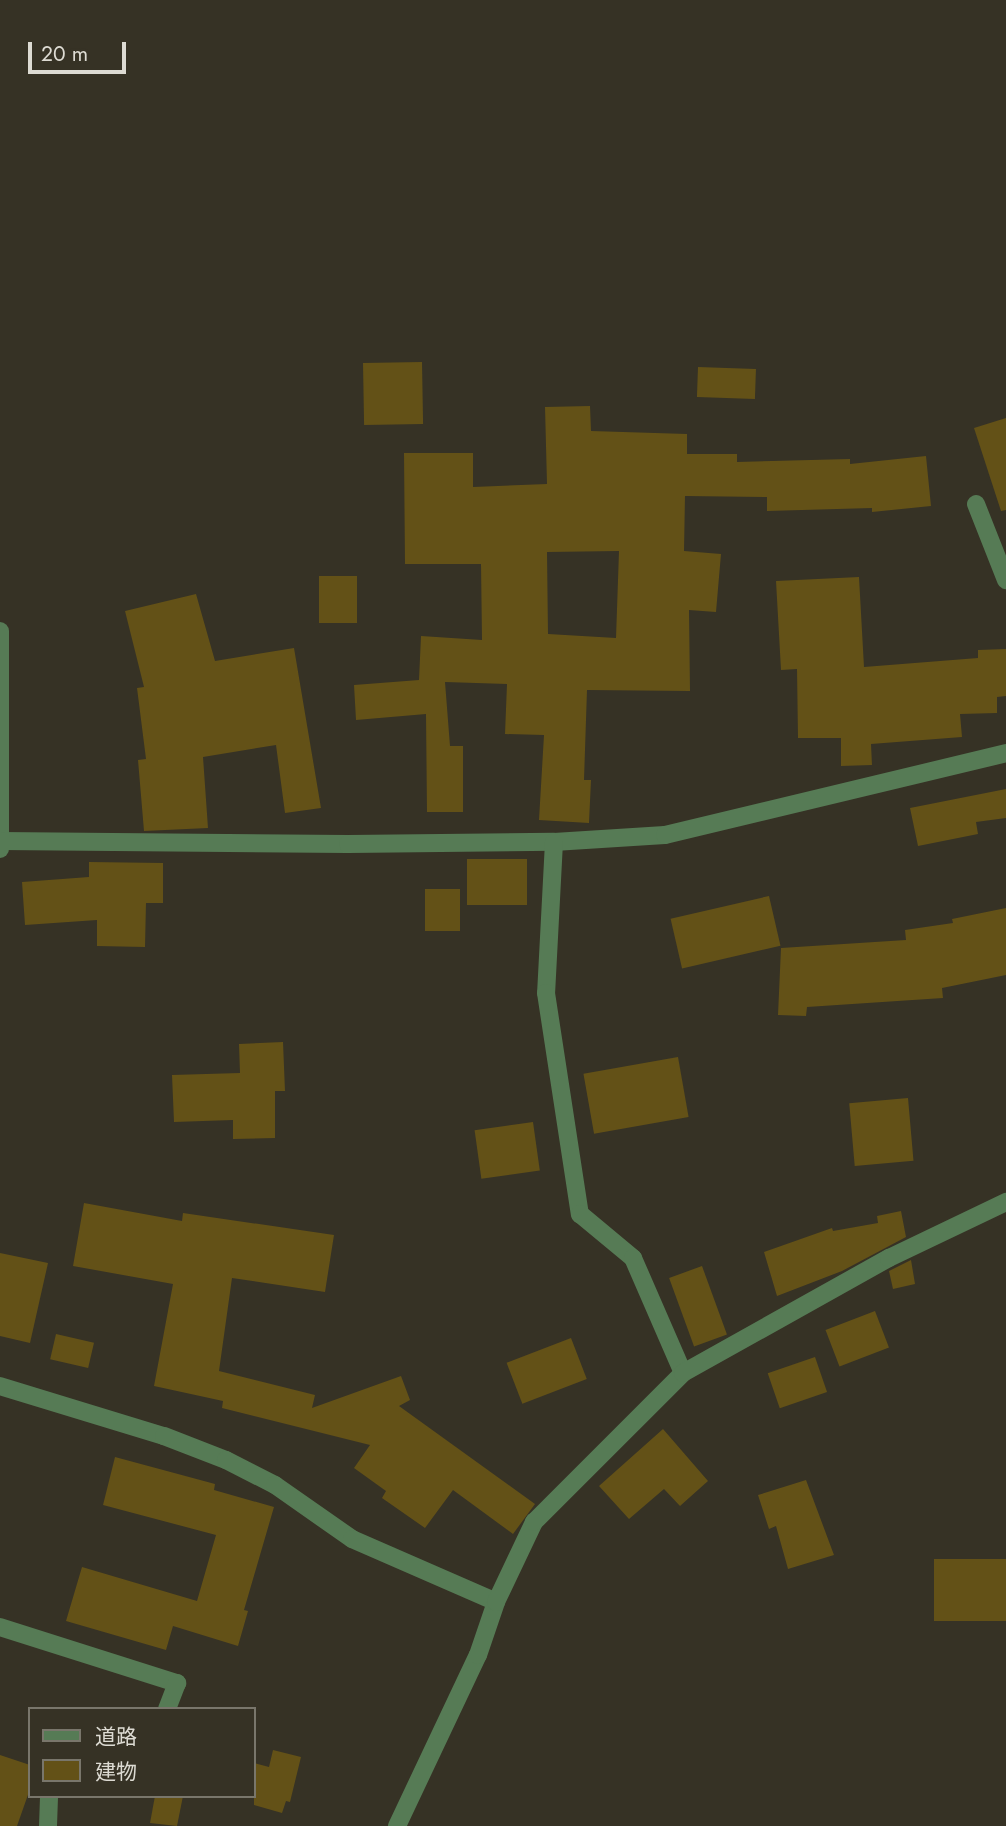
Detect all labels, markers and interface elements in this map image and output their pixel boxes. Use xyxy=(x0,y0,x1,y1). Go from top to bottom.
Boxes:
scale bar xyxy=(32,28,130,72)
text: 20 m xyxy=(41,39,88,69)
legend xyxy=(28,1707,256,1798)
text: 道路 xyxy=(95,1722,137,1752)
text: 建物 xyxy=(95,1757,137,1787)

